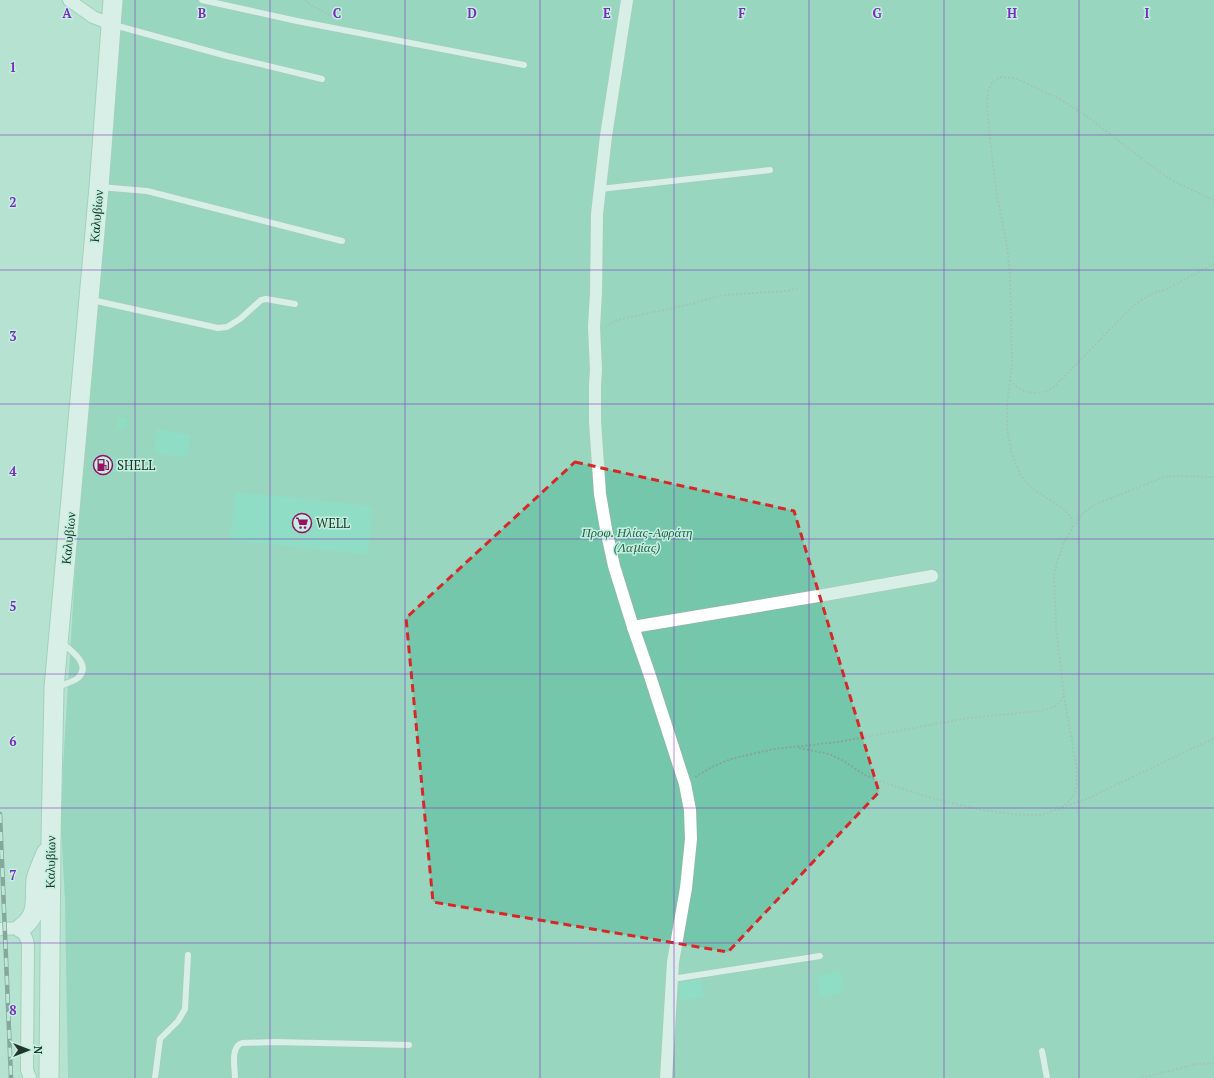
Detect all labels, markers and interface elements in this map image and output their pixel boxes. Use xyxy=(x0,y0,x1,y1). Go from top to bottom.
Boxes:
text: A xyxy=(62,4,72,22)
text: B xyxy=(198,4,206,22)
text: C xyxy=(333,4,341,22)
text: D xyxy=(467,4,477,22)
text: E xyxy=(603,4,611,22)
text: F xyxy=(738,4,746,22)
text: G xyxy=(872,4,882,22)
text: H xyxy=(1007,4,1017,22)
text: I xyxy=(1145,4,1150,22)
text: 1 xyxy=(9,58,17,76)
street label: Καλυβίων xyxy=(85,189,107,243)
text: 2 xyxy=(9,193,17,211)
text: 3 xyxy=(9,327,17,345)
fuel station icon: SHELL xyxy=(92,454,114,476)
place label: SHELL xyxy=(117,456,155,474)
text: 4 xyxy=(9,462,17,480)
street label: Καλυβίων xyxy=(56,511,80,565)
supermarket icon: WELL xyxy=(291,512,313,534)
place label: WELL xyxy=(316,514,350,532)
park label: Προφ. Ηλίας-Αφράτη (Λαμίας) xyxy=(580,523,693,556)
text: 5 xyxy=(9,597,17,615)
text: 6 xyxy=(9,732,17,750)
street label: Καλυβίων xyxy=(41,835,59,889)
text: 7 xyxy=(9,866,17,884)
text: 8 xyxy=(9,1001,17,1019)
north arrow xyxy=(8,1030,48,1070)
text: N xyxy=(31,1046,45,1055)

